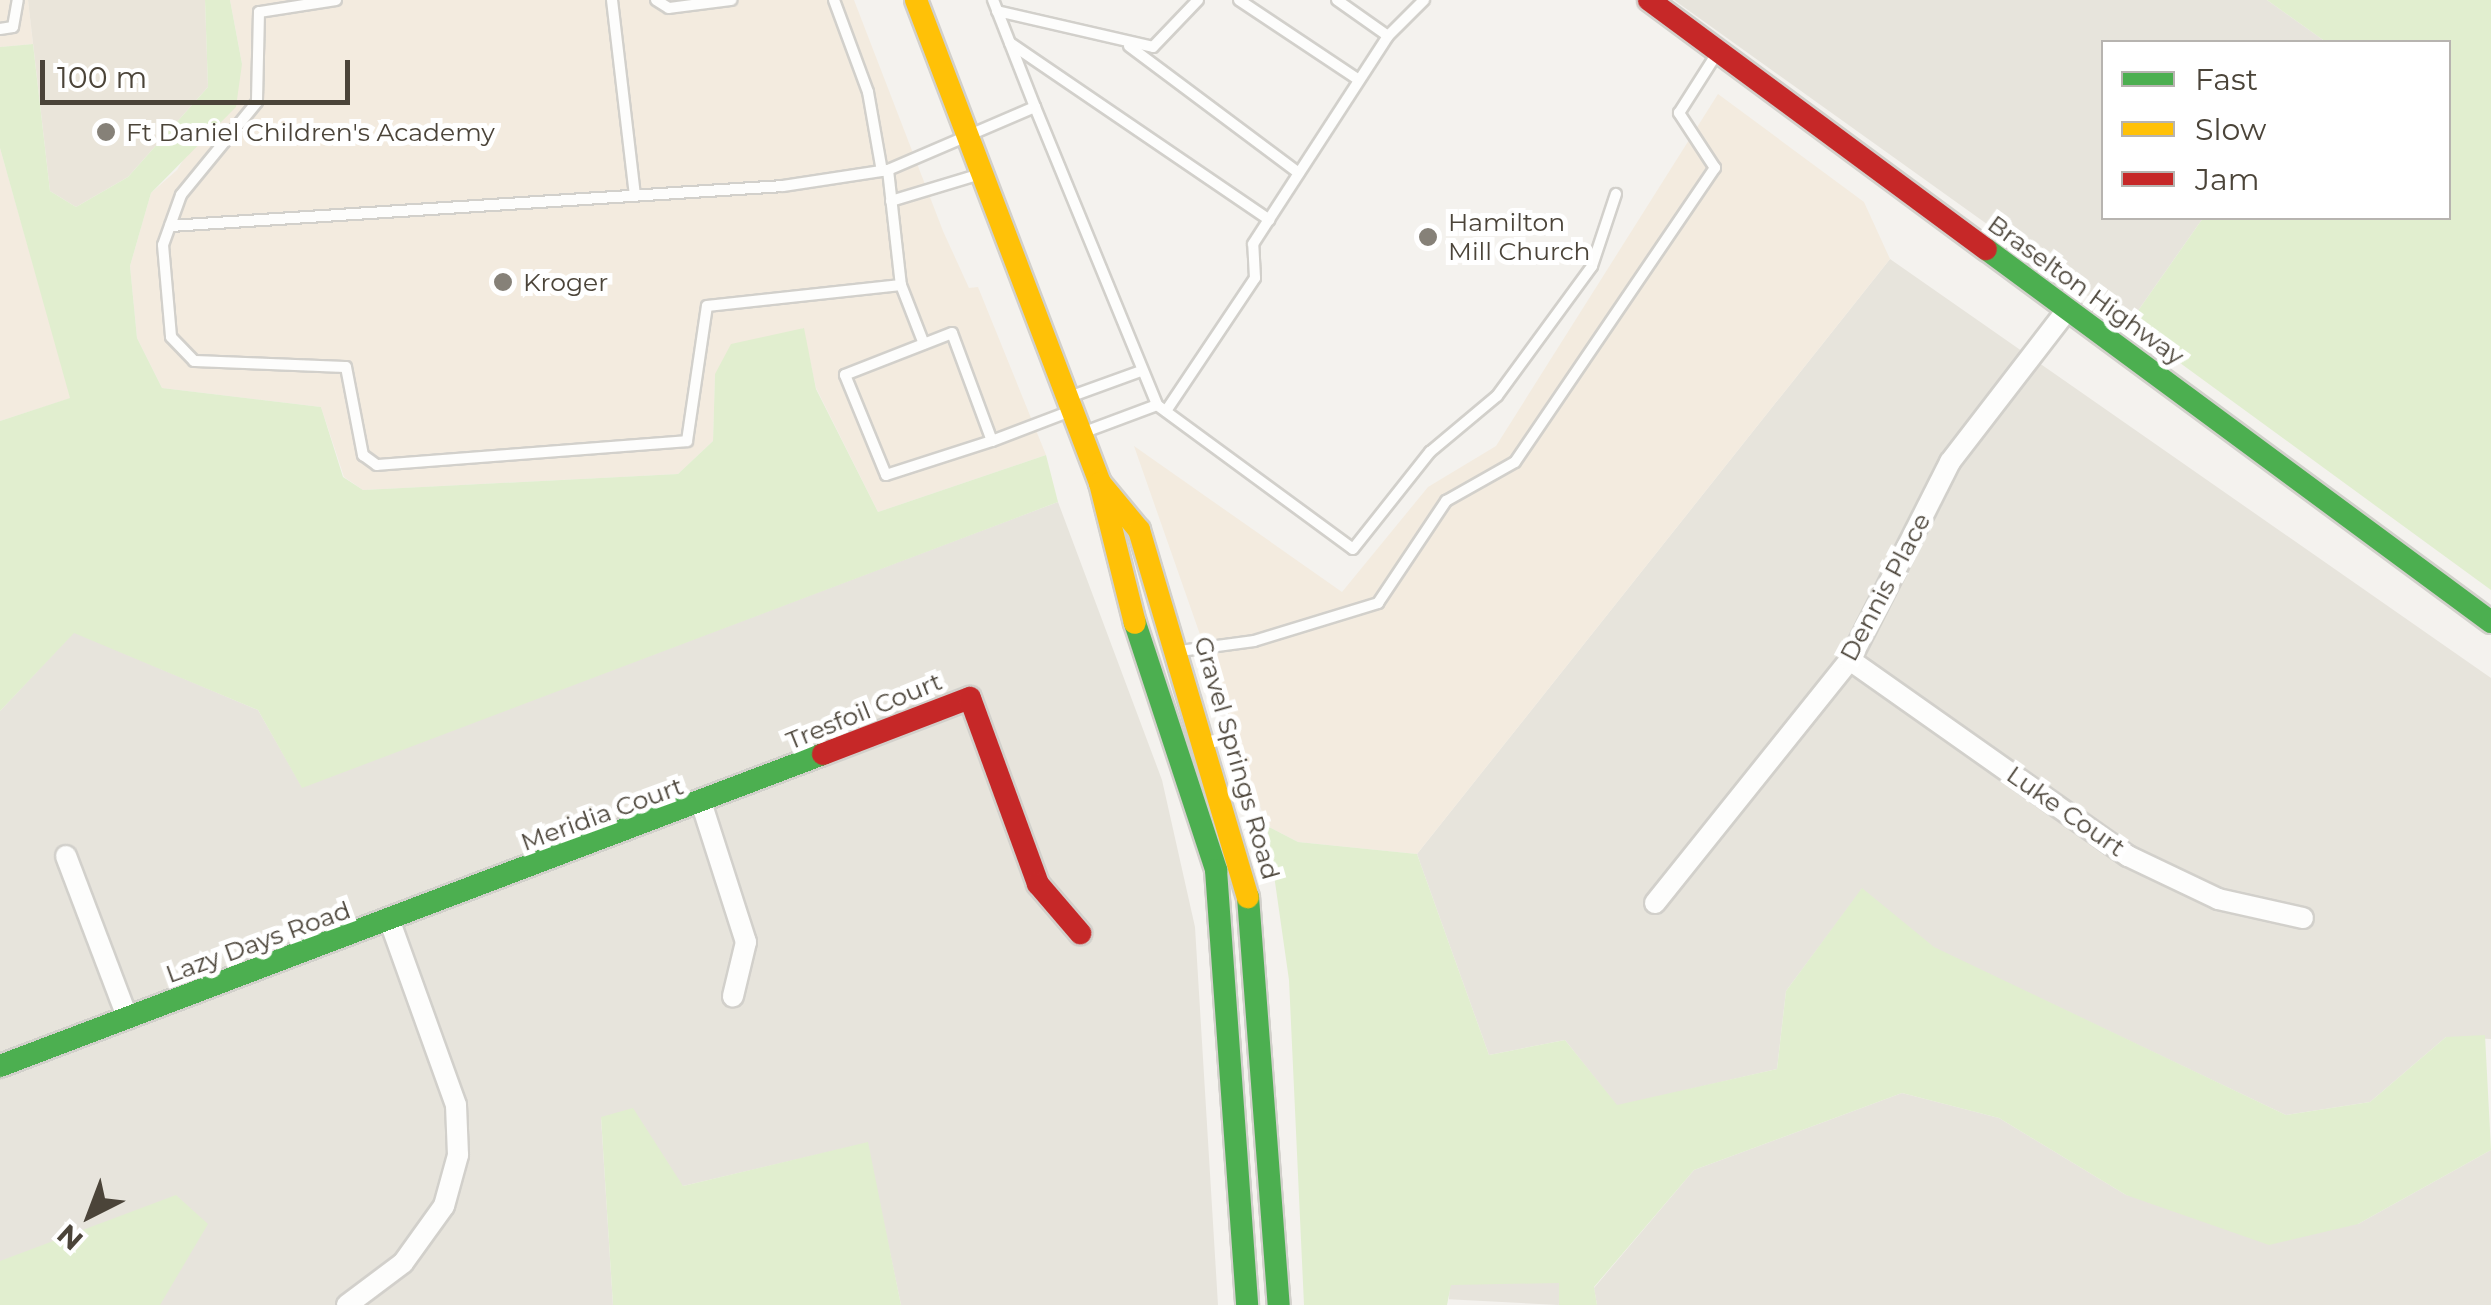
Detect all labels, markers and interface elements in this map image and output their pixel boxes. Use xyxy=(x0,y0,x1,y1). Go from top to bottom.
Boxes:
scale bar xyxy=(45,40,355,102)
legend xyxy=(2101,40,2451,220)
text: 100 m xyxy=(57,59,147,96)
text: Fast xyxy=(2195,61,2258,98)
text: Slow xyxy=(2195,111,2266,148)
place label: Ft Daniel Children's Academy xyxy=(126,117,495,147)
marker: Ft Daniel Children's Academy xyxy=(95,121,117,143)
text: Jam xyxy=(2195,161,2260,198)
place label: Hamilton Mill Church xyxy=(1448,208,1591,267)
street label: Braselton Highway xyxy=(1982,209,2190,371)
marker: Hamilton Mill Church xyxy=(1417,226,1439,248)
place label: Kroger xyxy=(523,267,608,297)
marker: Kroger xyxy=(492,271,514,293)
street label: Dennis Place xyxy=(1833,508,1937,666)
street label: Gravel Springs Road xyxy=(1188,633,1286,883)
street label: Tresfoil Court xyxy=(782,666,946,756)
street label: Luke Court xyxy=(2001,759,2131,863)
street label: Meridia Court xyxy=(517,771,687,857)
street label: Lazy Days Road xyxy=(162,895,354,989)
north arrow xyxy=(40,1165,140,1265)
text: N xyxy=(50,1217,90,1257)

